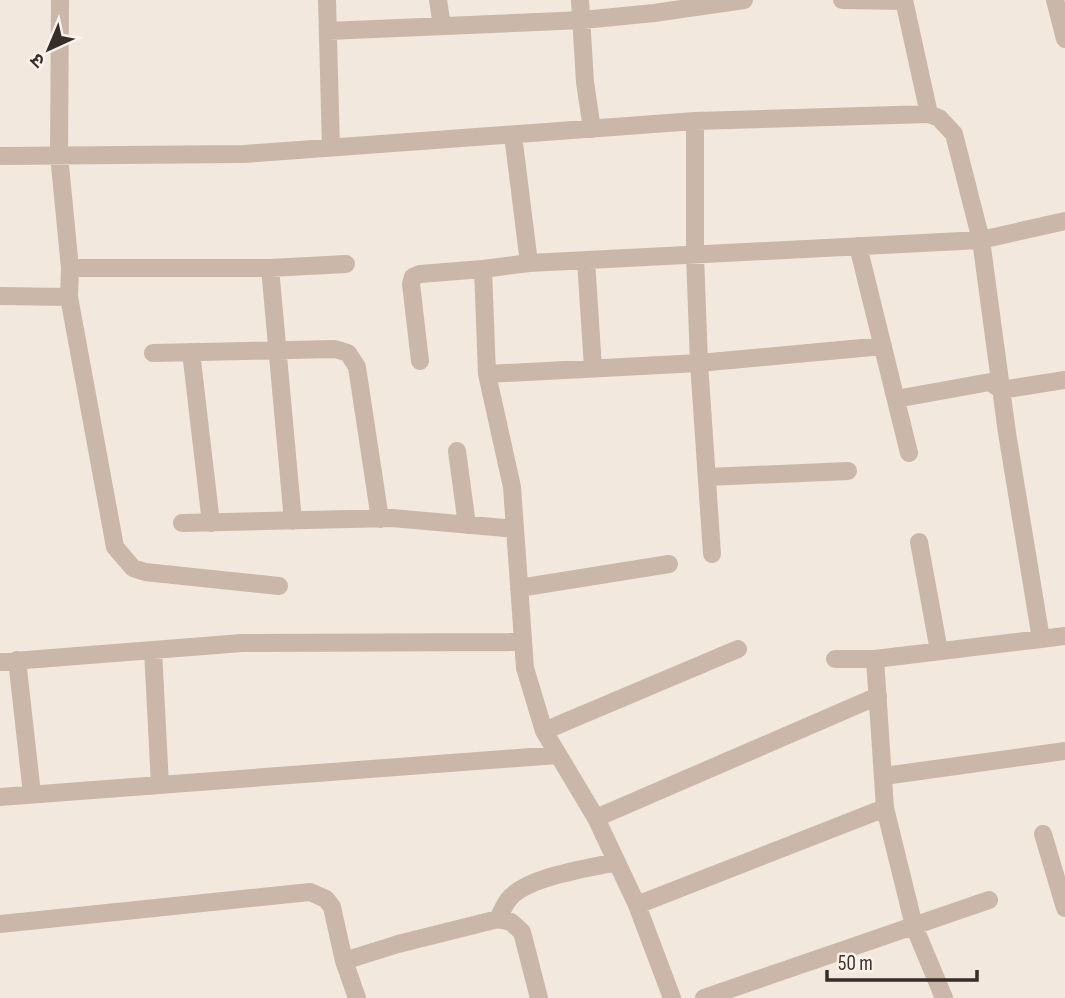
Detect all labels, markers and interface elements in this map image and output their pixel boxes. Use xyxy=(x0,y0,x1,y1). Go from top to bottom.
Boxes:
north arrow xyxy=(14,14,84,84)
text: उ xyxy=(26,47,50,72)
scale bar xyxy=(827,939,978,983)
text: 50 m xyxy=(838,951,873,976)

